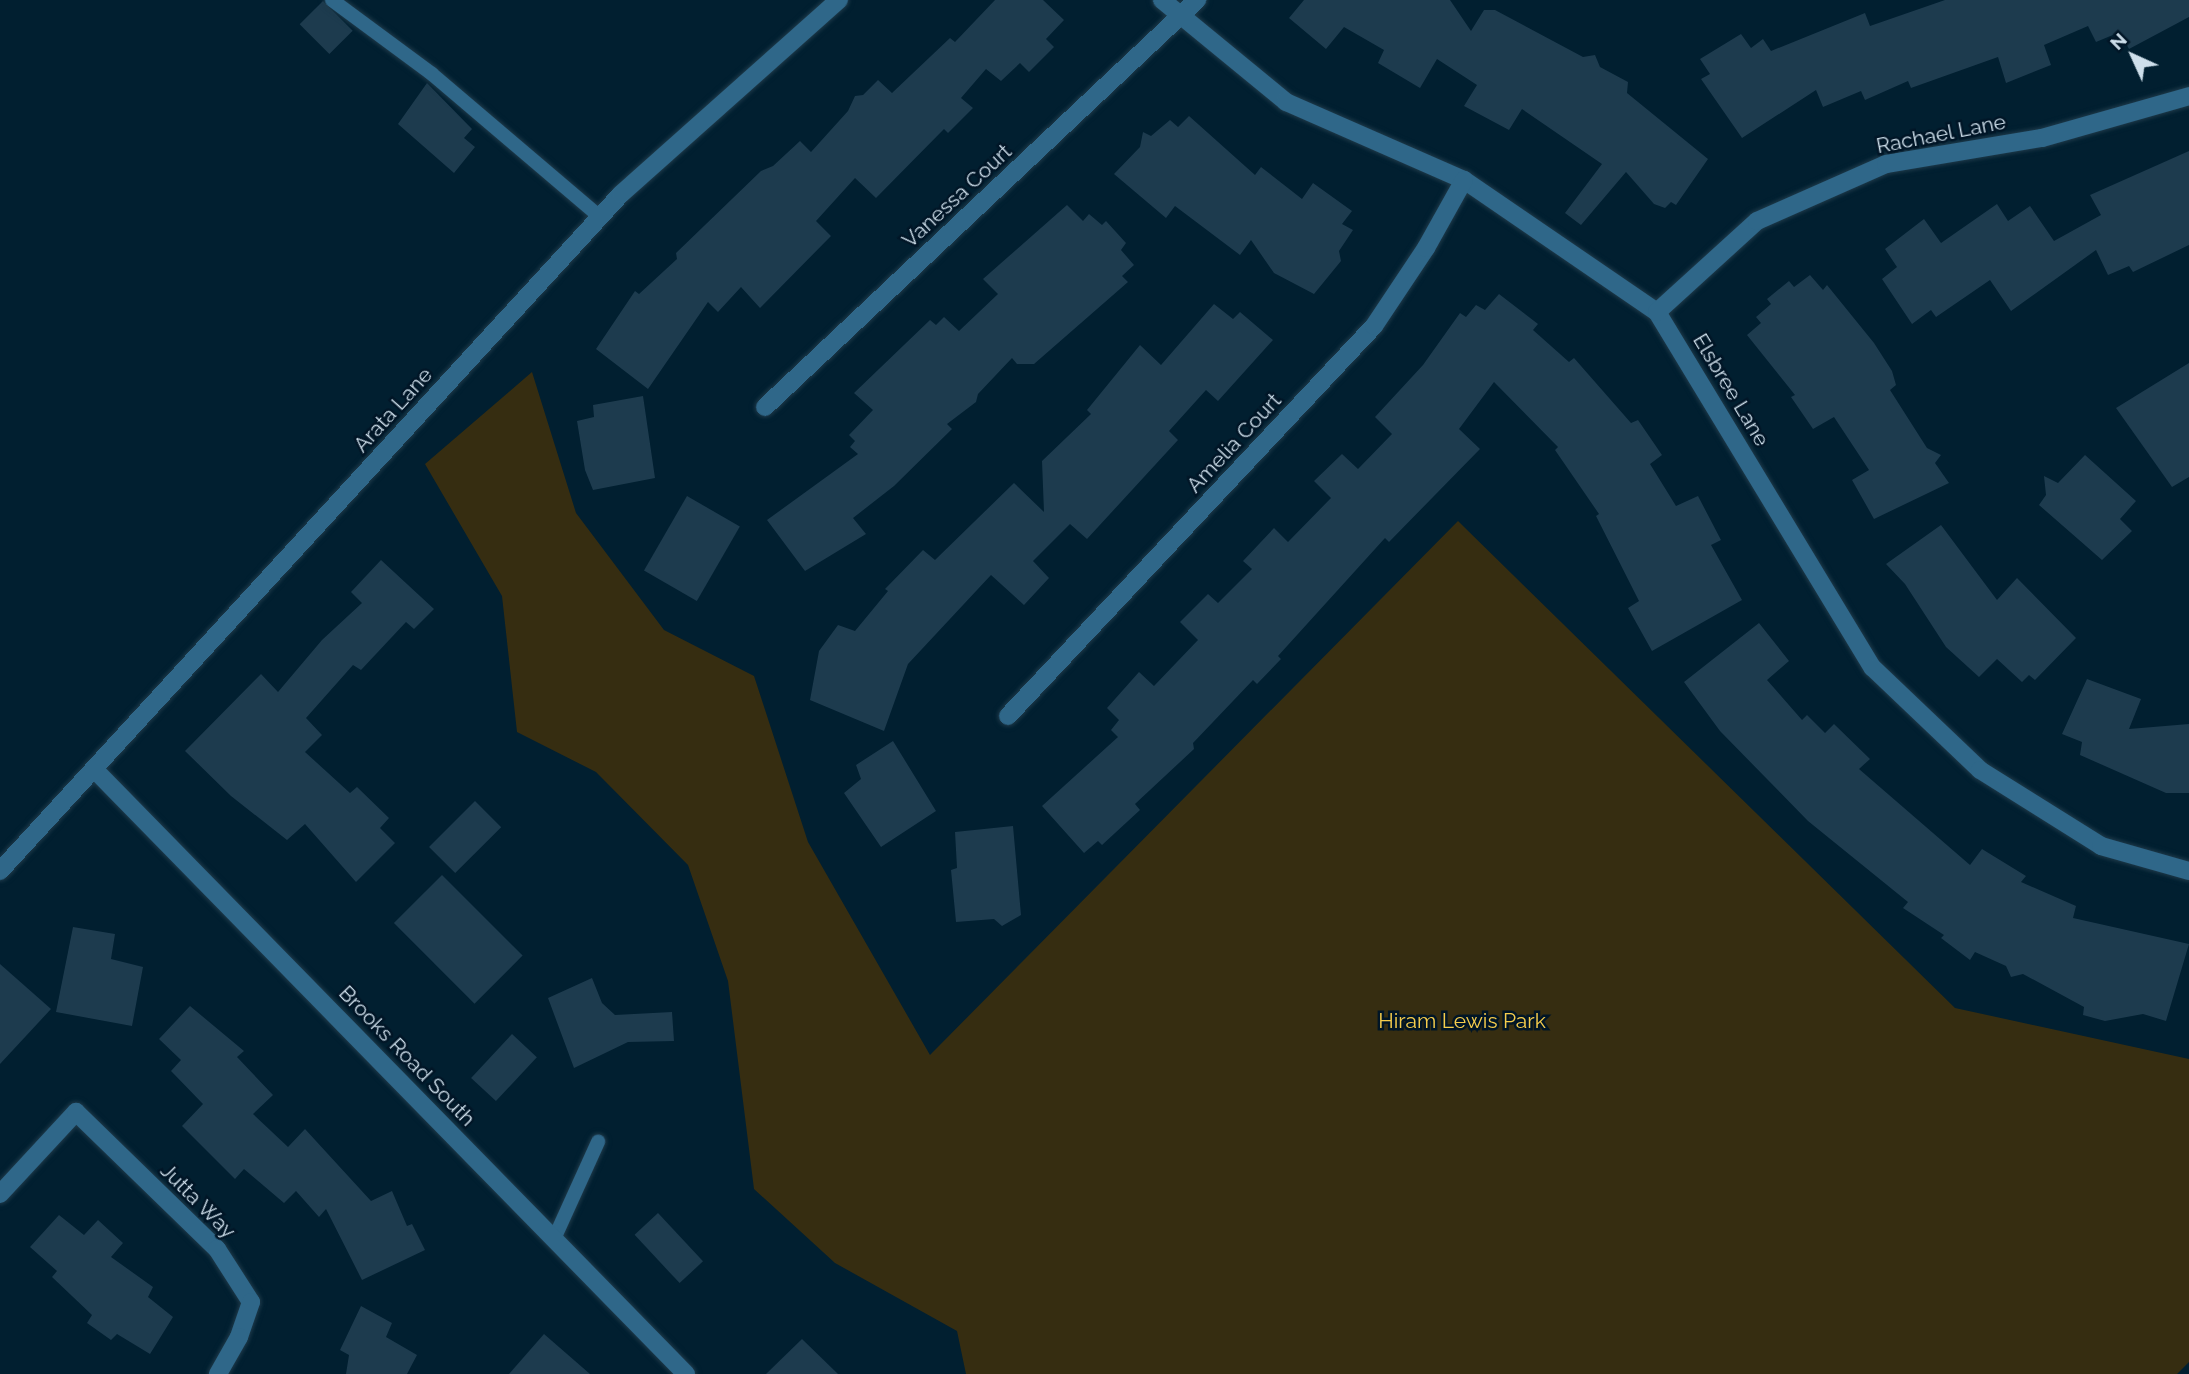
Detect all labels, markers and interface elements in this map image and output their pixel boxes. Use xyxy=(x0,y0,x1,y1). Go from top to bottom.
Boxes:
north arrow xyxy=(2098,21,2168,91)
text: N xyxy=(2105,28,2131,54)
street label: Rachael Lane xyxy=(1874,109,2008,159)
street label: Vanessa Court xyxy=(897,139,1017,253)
street label: Elsbree Lane xyxy=(1688,329,1774,451)
street label: Arata Lane xyxy=(349,363,437,457)
street label: Amelia Court xyxy=(1182,388,1286,498)
street label: Brooks Road South xyxy=(334,981,480,1131)
park label: Hiram Lewis Park xyxy=(1378,1008,1546,1034)
street label: Jutta Way xyxy=(155,1158,241,1244)

